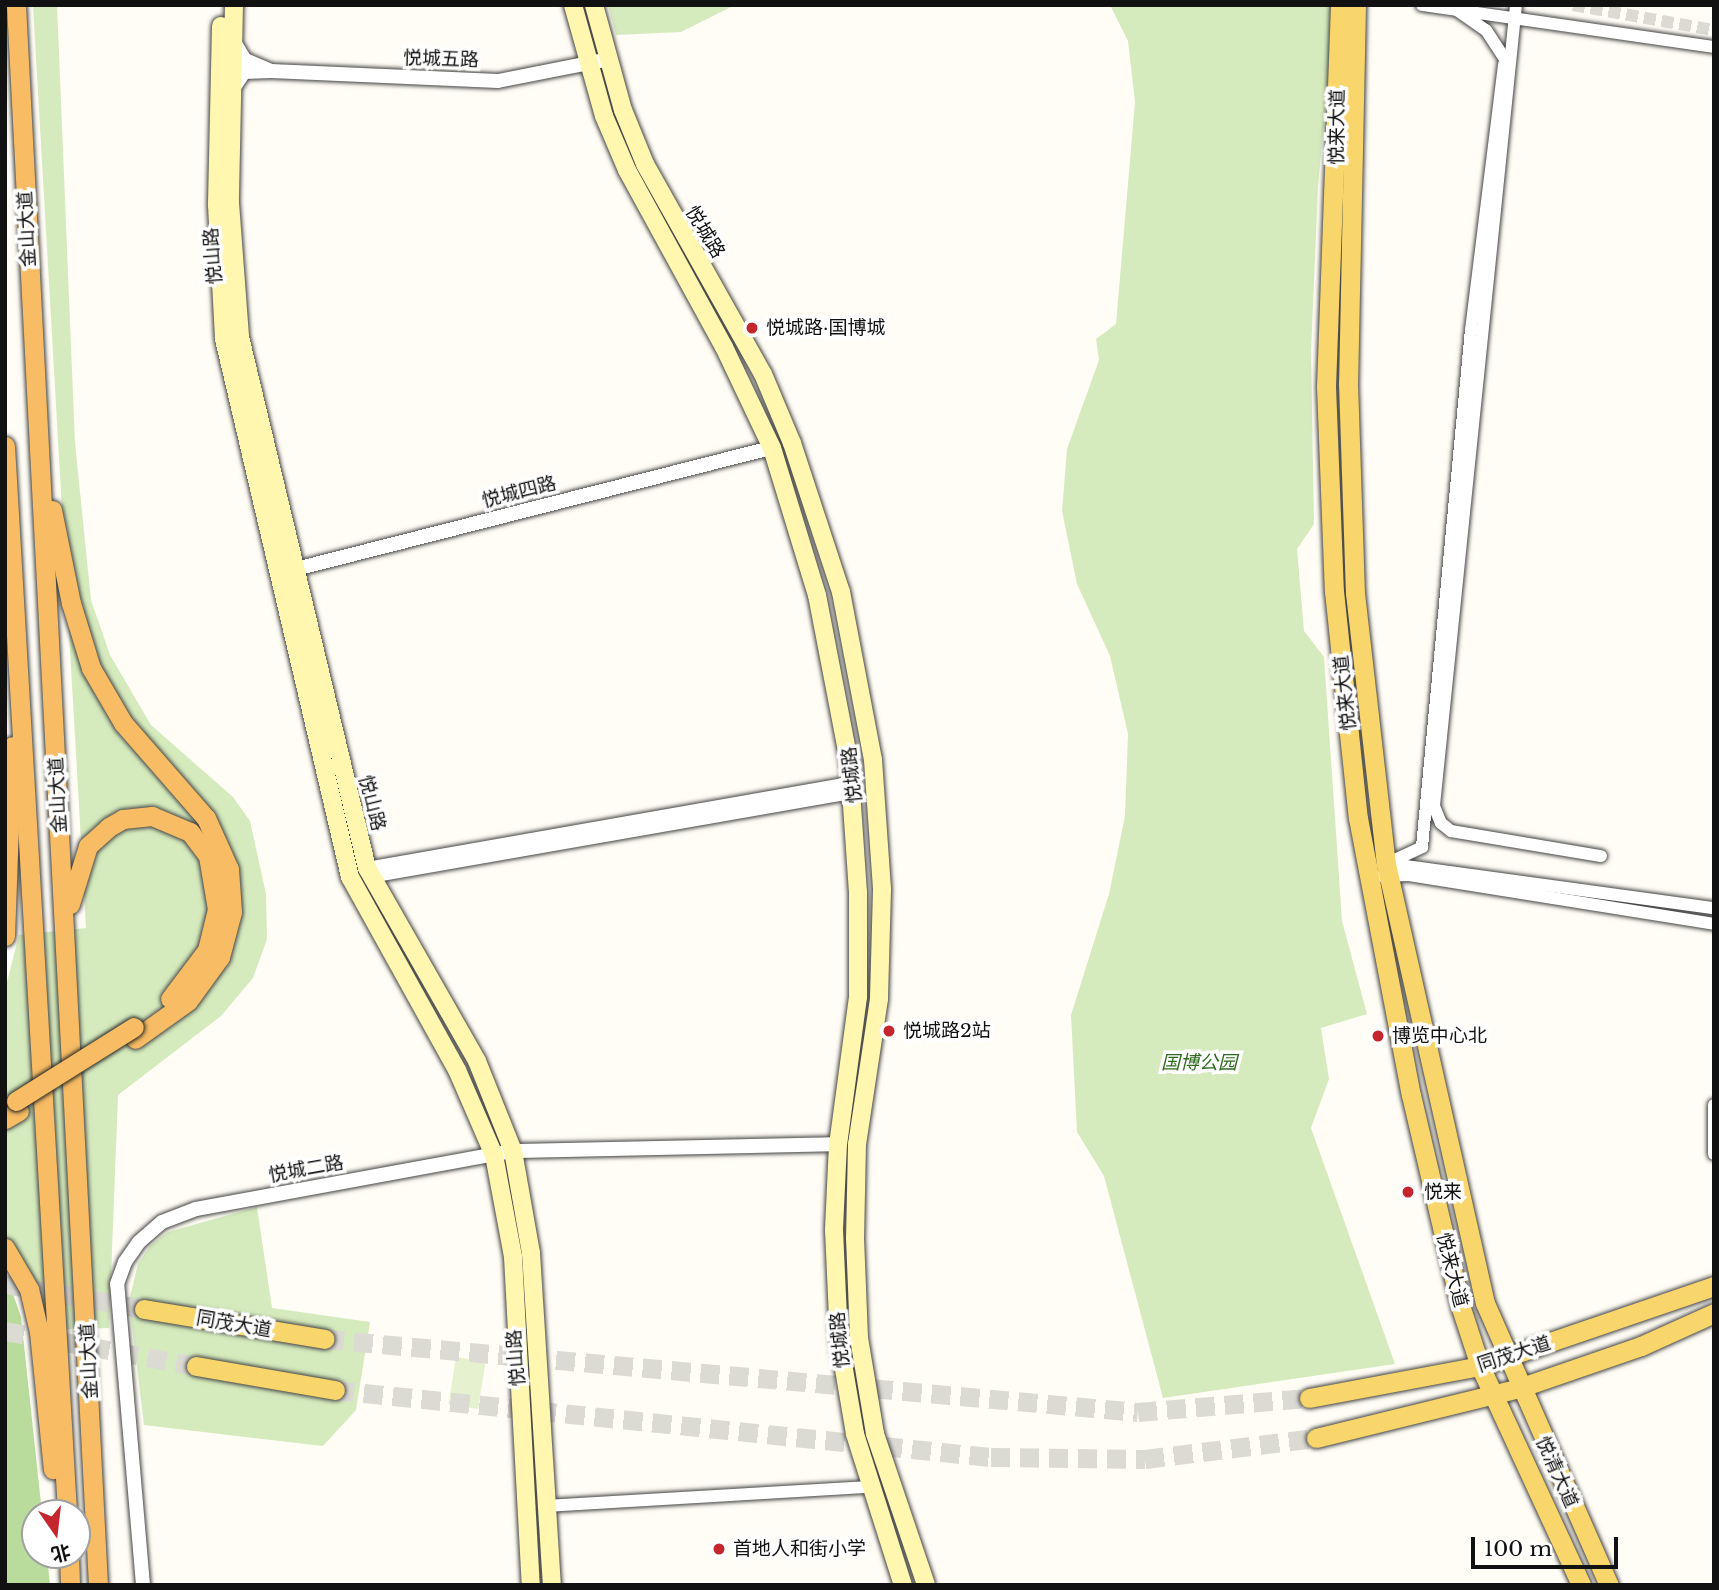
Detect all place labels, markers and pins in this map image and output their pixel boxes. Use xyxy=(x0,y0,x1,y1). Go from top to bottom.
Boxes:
place label: 悦城路·国博城 xyxy=(766,317,885,339)
marker: 悦城路·国博城 xyxy=(744,320,760,336)
place label: 悦城路2站 xyxy=(903,1020,991,1042)
marker: 悦城路2站 xyxy=(881,1023,897,1039)
place label: 博览中心北 xyxy=(1392,1025,1487,1047)
marker: 博览中心北 xyxy=(1370,1028,1386,1044)
place label: 悦来 xyxy=(1424,1181,1462,1203)
marker: 悦来 xyxy=(1398,1182,1418,1202)
place label: 首地人和街小学 xyxy=(733,1538,866,1560)
marker: 首地人和街小学 xyxy=(711,1541,727,1557)

